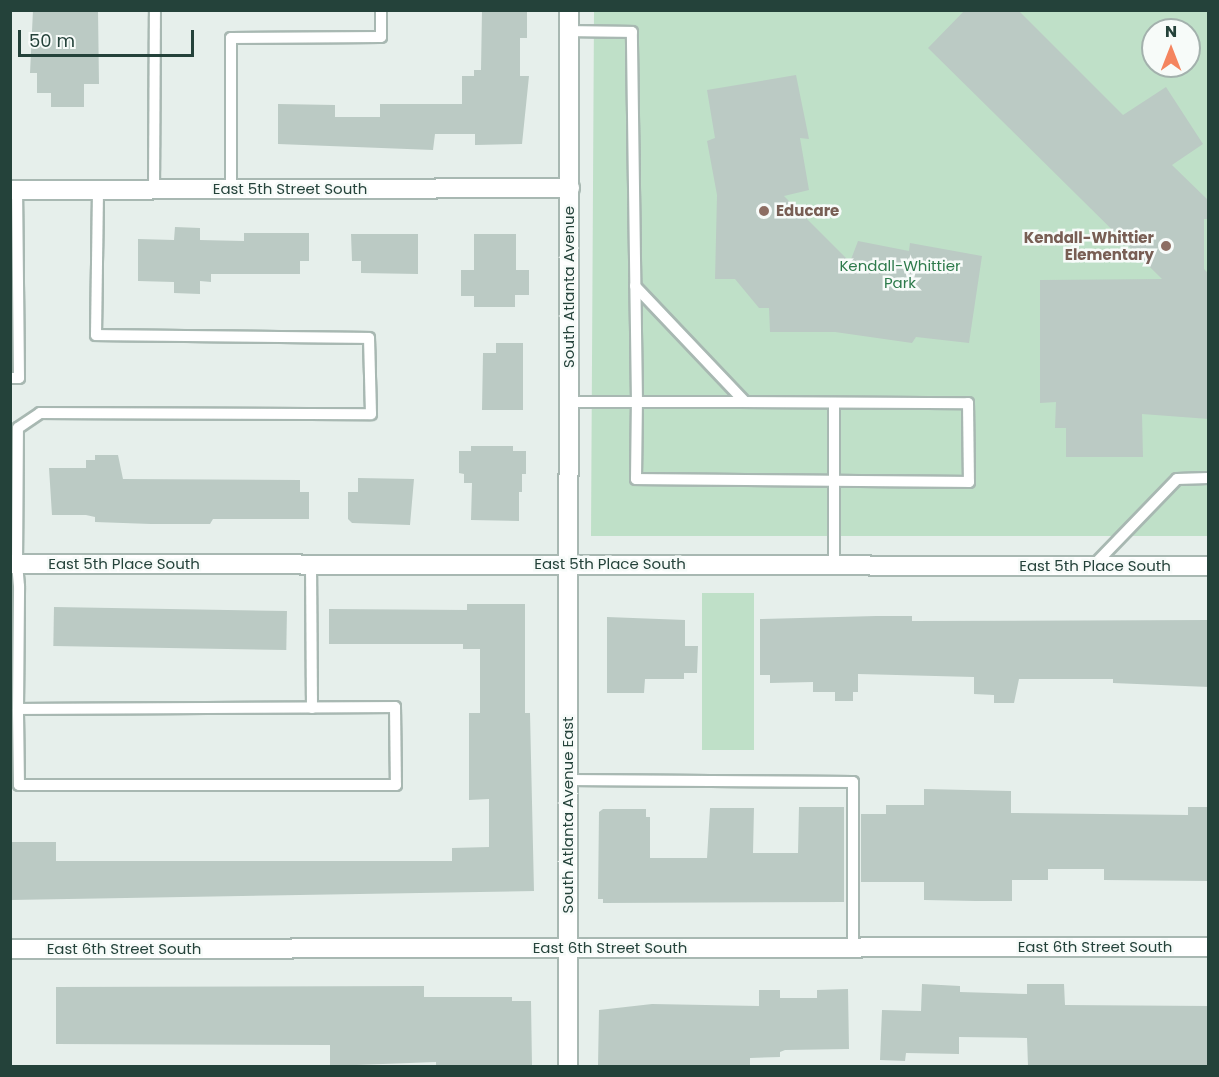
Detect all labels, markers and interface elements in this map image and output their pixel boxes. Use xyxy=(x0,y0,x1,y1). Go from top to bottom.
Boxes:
scale bar xyxy=(21,18,196,56)
north arrow xyxy=(1141,18,1201,78)
text: N xyxy=(1165,20,1177,43)
text: 50 m xyxy=(29,28,75,53)
street label: East 5th Street South xyxy=(213,180,367,198)
place label: Educare xyxy=(776,202,839,220)
marker: Educare xyxy=(757,204,771,218)
street label: South Atlanta Avenue xyxy=(560,206,578,368)
place label: Kendall-Whittier Elementary xyxy=(1024,228,1154,263)
marker: Kendall-Whittier Elementary xyxy=(1159,239,1173,253)
park label: Kendall-Whittier Park xyxy=(839,256,961,291)
street label: East 5th Place South xyxy=(48,555,200,573)
street label: East 5th Place South xyxy=(534,555,686,573)
street label: East 5th Place South xyxy=(1019,557,1171,575)
street label: South Atlanta Avenue East xyxy=(559,716,577,914)
street label: East 6th Street South xyxy=(1018,938,1172,956)
street label: East 6th Street South xyxy=(533,939,687,957)
street label: East 6th Street South xyxy=(47,940,201,958)

